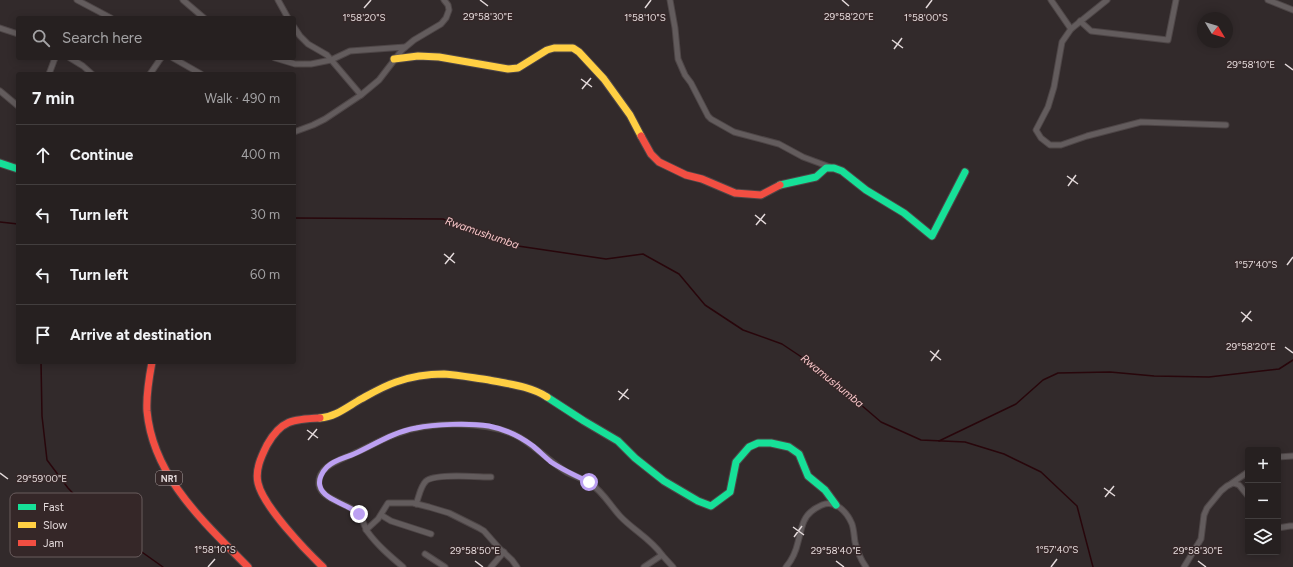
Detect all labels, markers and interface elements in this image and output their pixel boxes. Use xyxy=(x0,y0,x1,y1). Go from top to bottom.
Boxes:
text: 29°58'30"E xyxy=(463,10,513,23)
text: 29°58'20"E xyxy=(824,10,874,23)
text: 1°58'20"S xyxy=(342,11,386,24)
text: 1°58'10"S xyxy=(624,11,666,24)
text: 1°58'00"S xyxy=(904,11,948,24)
north arrow xyxy=(1197,12,1233,48)
search box xyxy=(16,16,296,60)
icon: search xyxy=(30,27,52,49)
text: Search here xyxy=(62,29,142,47)
text: 29°58'10"E xyxy=(1227,58,1275,71)
text: 7 min xyxy=(32,88,74,108)
text: Walk · 490 m xyxy=(204,91,280,106)
icon: ahead xyxy=(32,144,54,166)
text: Continue xyxy=(70,146,133,164)
text: 400 m xyxy=(241,147,280,162)
icon: left xyxy=(32,204,54,226)
text: Turn left xyxy=(70,206,128,224)
text: 30 m xyxy=(250,207,280,222)
water label: Rwamushumba xyxy=(443,214,521,252)
text: 1°57'40"S xyxy=(1235,258,1277,271)
icon: left xyxy=(32,264,54,286)
text: Turn left xyxy=(70,266,128,284)
text: 60 m xyxy=(250,267,280,282)
icon: arrive xyxy=(32,324,54,346)
text: Arrive at destination xyxy=(70,326,211,344)
text: 29°58'20"E xyxy=(1226,340,1276,353)
water label: Rwamushumba xyxy=(798,352,866,411)
map controls xyxy=(1245,447,1281,555)
button: + xyxy=(1245,447,1281,483)
road number: NR1 xyxy=(156,471,182,485)
text: 29°59'00"E xyxy=(17,472,67,485)
route start xyxy=(580,473,598,491)
button: − xyxy=(1245,483,1281,519)
legend xyxy=(10,493,142,557)
text: Fast xyxy=(43,501,64,514)
route end xyxy=(350,505,368,523)
text: Slow xyxy=(43,519,67,532)
button: layers xyxy=(1245,519,1281,555)
text: Jam xyxy=(43,537,64,550)
text: 1°58'10"S xyxy=(194,543,236,556)
text: 1°57'40"S xyxy=(1036,543,1078,556)
text: 29°58'50"E xyxy=(450,544,500,557)
text: 29°58'40"E xyxy=(811,544,861,557)
text: 29°58'30"E xyxy=(1173,544,1223,557)

